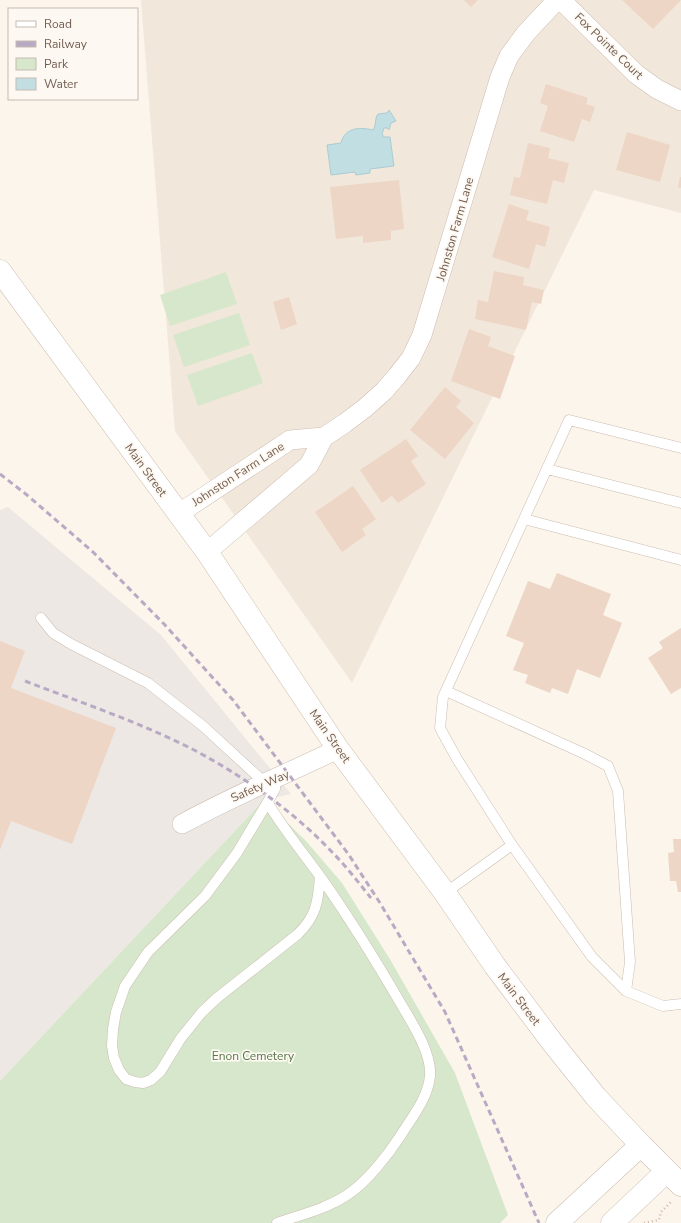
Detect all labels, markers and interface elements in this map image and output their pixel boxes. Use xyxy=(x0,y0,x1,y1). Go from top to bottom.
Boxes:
legend xyxy=(8,8,138,100)
street label: Fox Pointe Court xyxy=(571,9,647,83)
text: Road xyxy=(44,16,72,32)
text: Railway xyxy=(44,36,88,52)
text: Park xyxy=(44,56,69,72)
text: Water xyxy=(44,76,78,92)
street label: Johnston Farm Lane xyxy=(432,175,477,284)
street label: Johnston Farm Lane xyxy=(188,438,287,510)
street label: Main Street xyxy=(121,440,171,500)
street label: Main Street xyxy=(306,706,355,767)
street label: Safety Way xyxy=(228,766,293,806)
street label: Main Street xyxy=(494,969,545,1029)
park label: Enon Cemetery xyxy=(212,1048,295,1064)

